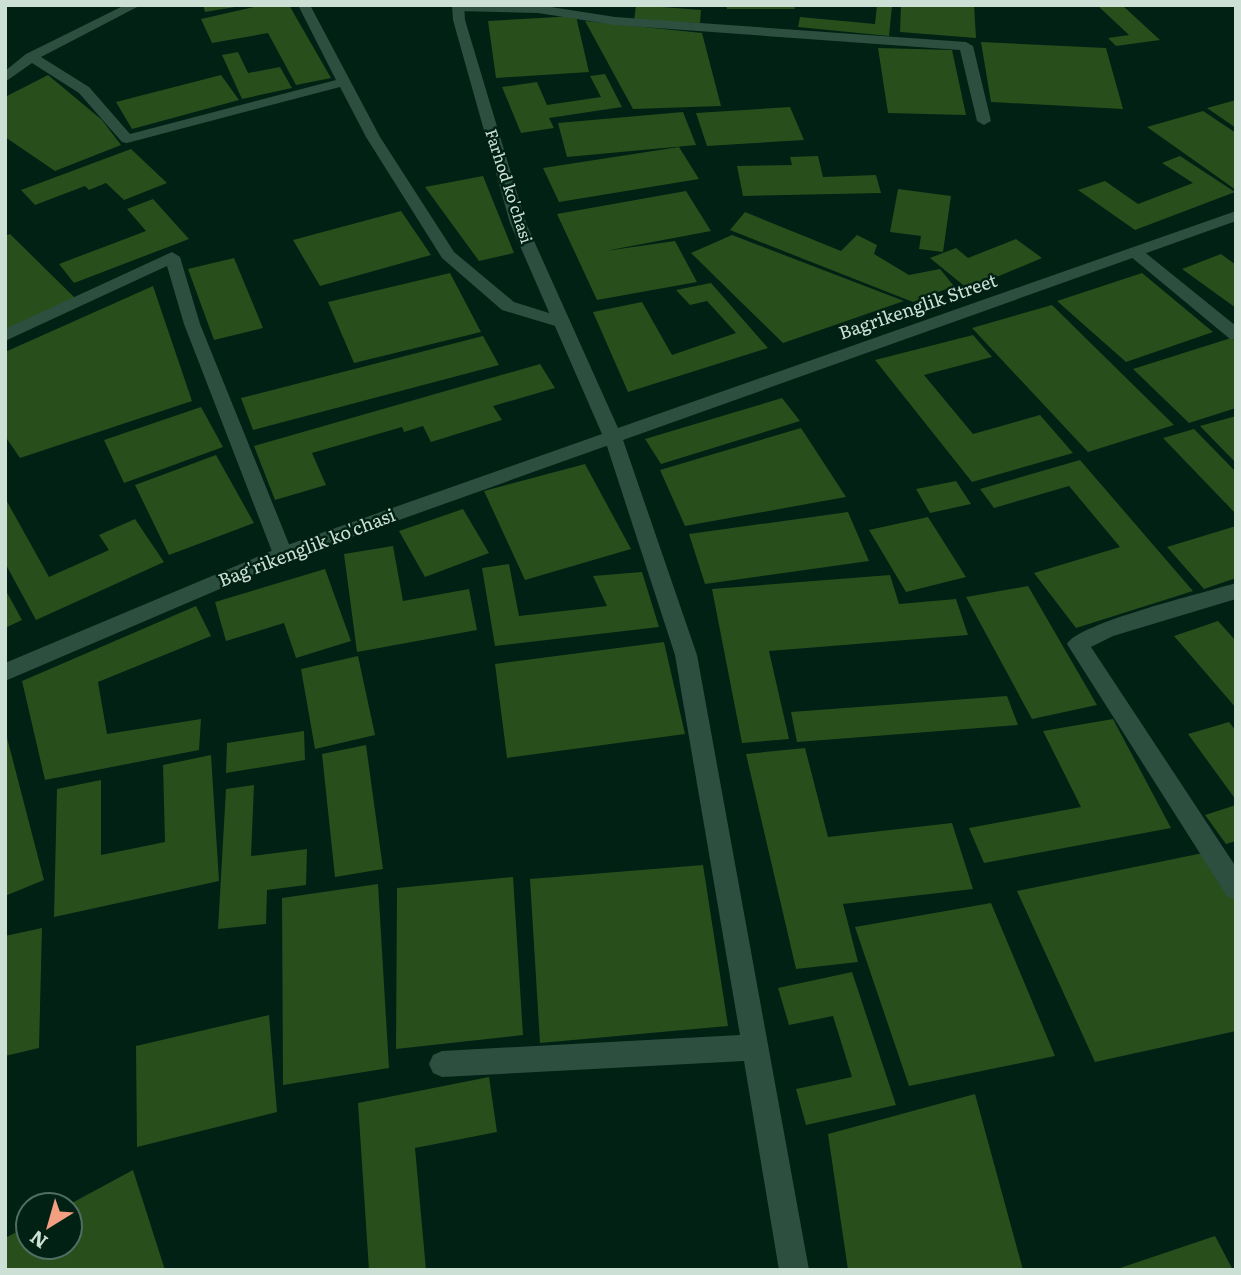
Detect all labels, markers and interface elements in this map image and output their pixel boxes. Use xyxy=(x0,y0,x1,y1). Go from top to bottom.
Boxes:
street label: Farhod ko'chasi xyxy=(480,125,540,246)
street label: Bagrikenglik Street xyxy=(835,266,1001,345)
street label: Bag'rikenglik ko'chasi xyxy=(214,500,399,593)
north arrow xyxy=(14,1191,84,1261)
text: N xyxy=(23,1224,53,1256)

